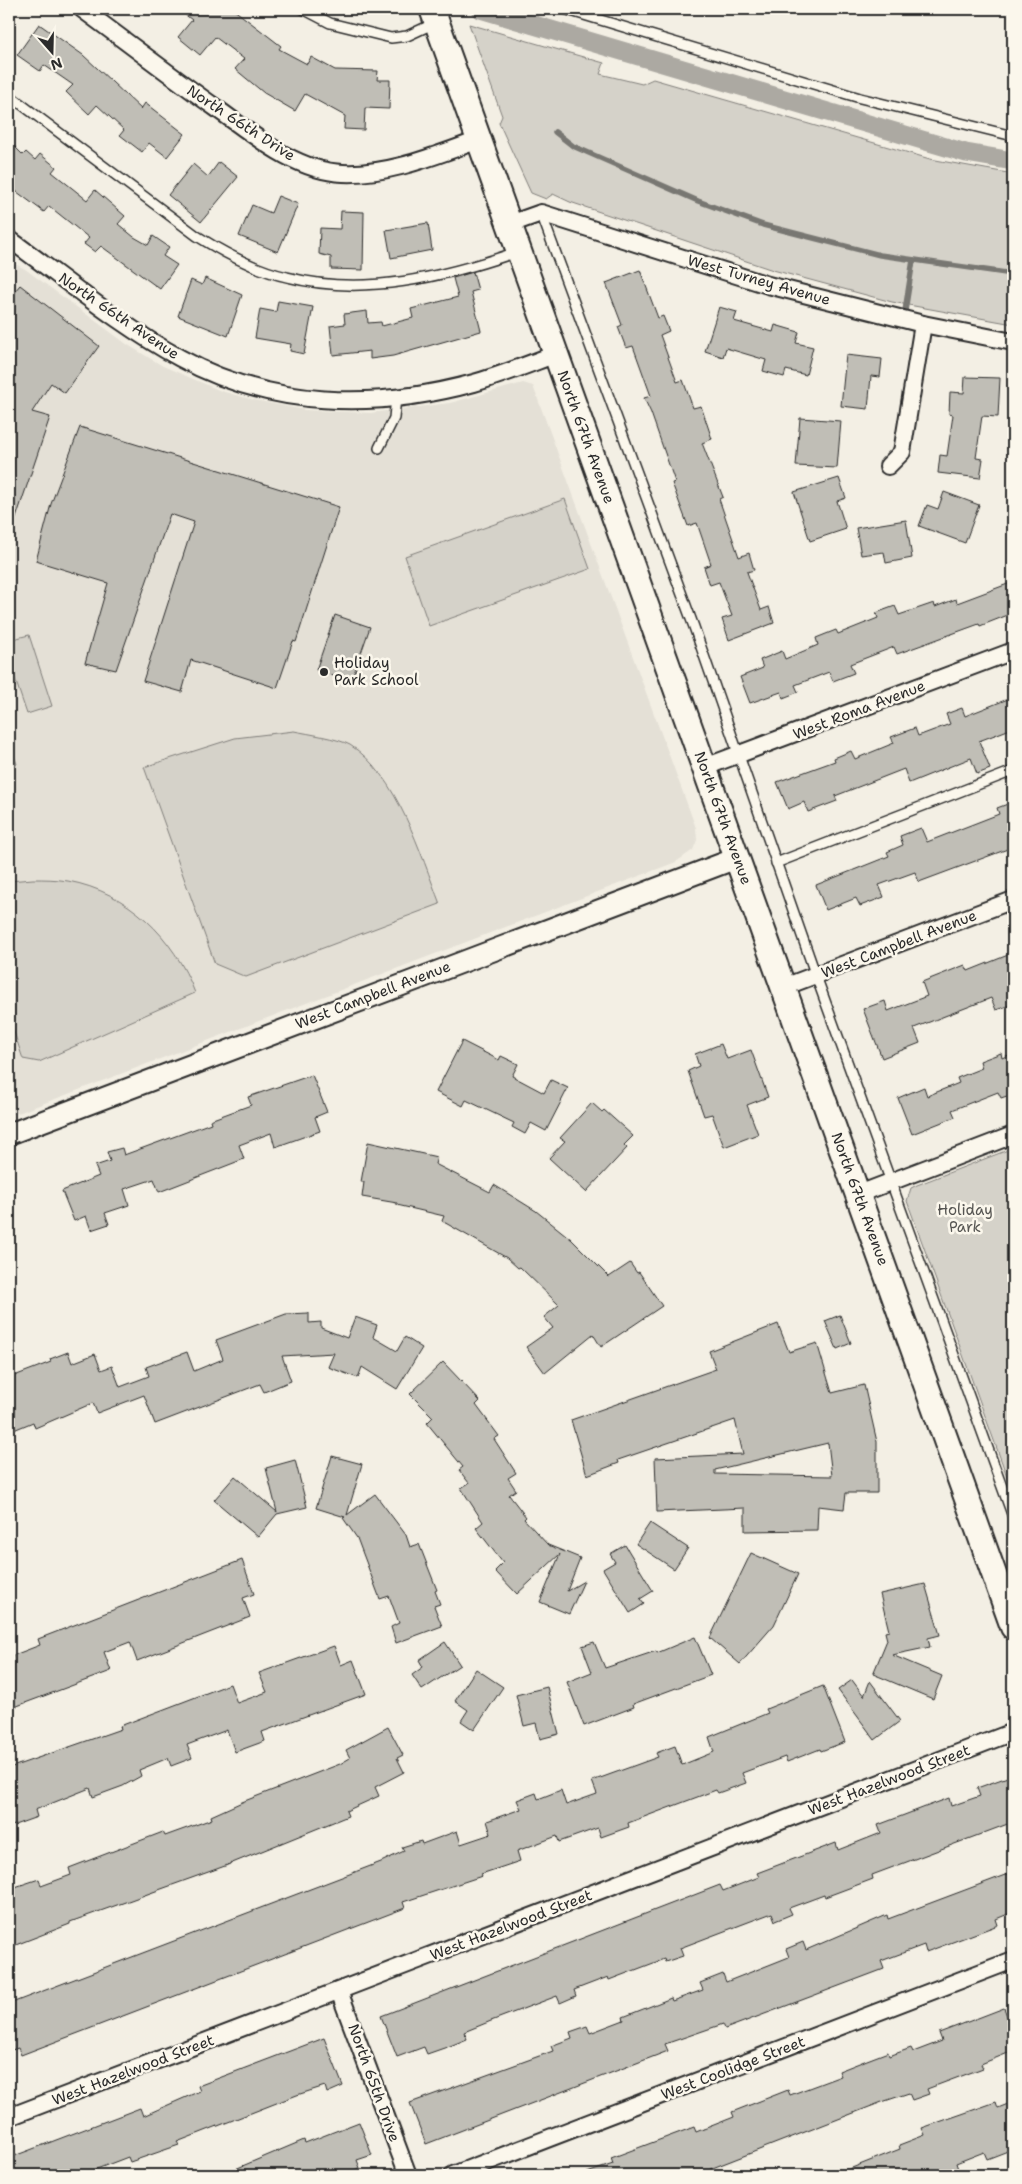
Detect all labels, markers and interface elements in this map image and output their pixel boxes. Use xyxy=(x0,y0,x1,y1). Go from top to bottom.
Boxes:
north arrow xyxy=(28,28,78,78)
text: N xyxy=(48,54,65,75)
street label: North 66th Drive xyxy=(183,80,299,166)
street label: West Turney Avenue xyxy=(685,250,833,310)
street label: North 66th Avenue xyxy=(55,268,183,364)
street label: North 67th Avenue xyxy=(553,368,619,506)
place label: Holiday Park School xyxy=(334,653,419,690)
marker: Holiday Park School xyxy=(318,666,330,678)
street label: West Roma Avenue xyxy=(790,676,928,744)
street label: North 67th Avenue xyxy=(690,749,756,887)
street label: West Campbell Avenue xyxy=(818,905,980,983)
street label: West Campbell Avenue xyxy=(292,956,454,1034)
street label: North 67th Avenue xyxy=(827,1130,893,1268)
park label: Holiday Park xyxy=(937,1200,993,1237)
street label: West Hazelwood Street xyxy=(805,1740,973,1820)
street label: West Hazelwood Street xyxy=(427,1885,595,1965)
street label: North 65th Drive xyxy=(343,2021,405,2145)
street label: West Hazelwood Street xyxy=(49,2030,217,2110)
street label: West Coolidge Street xyxy=(658,2031,808,2105)

